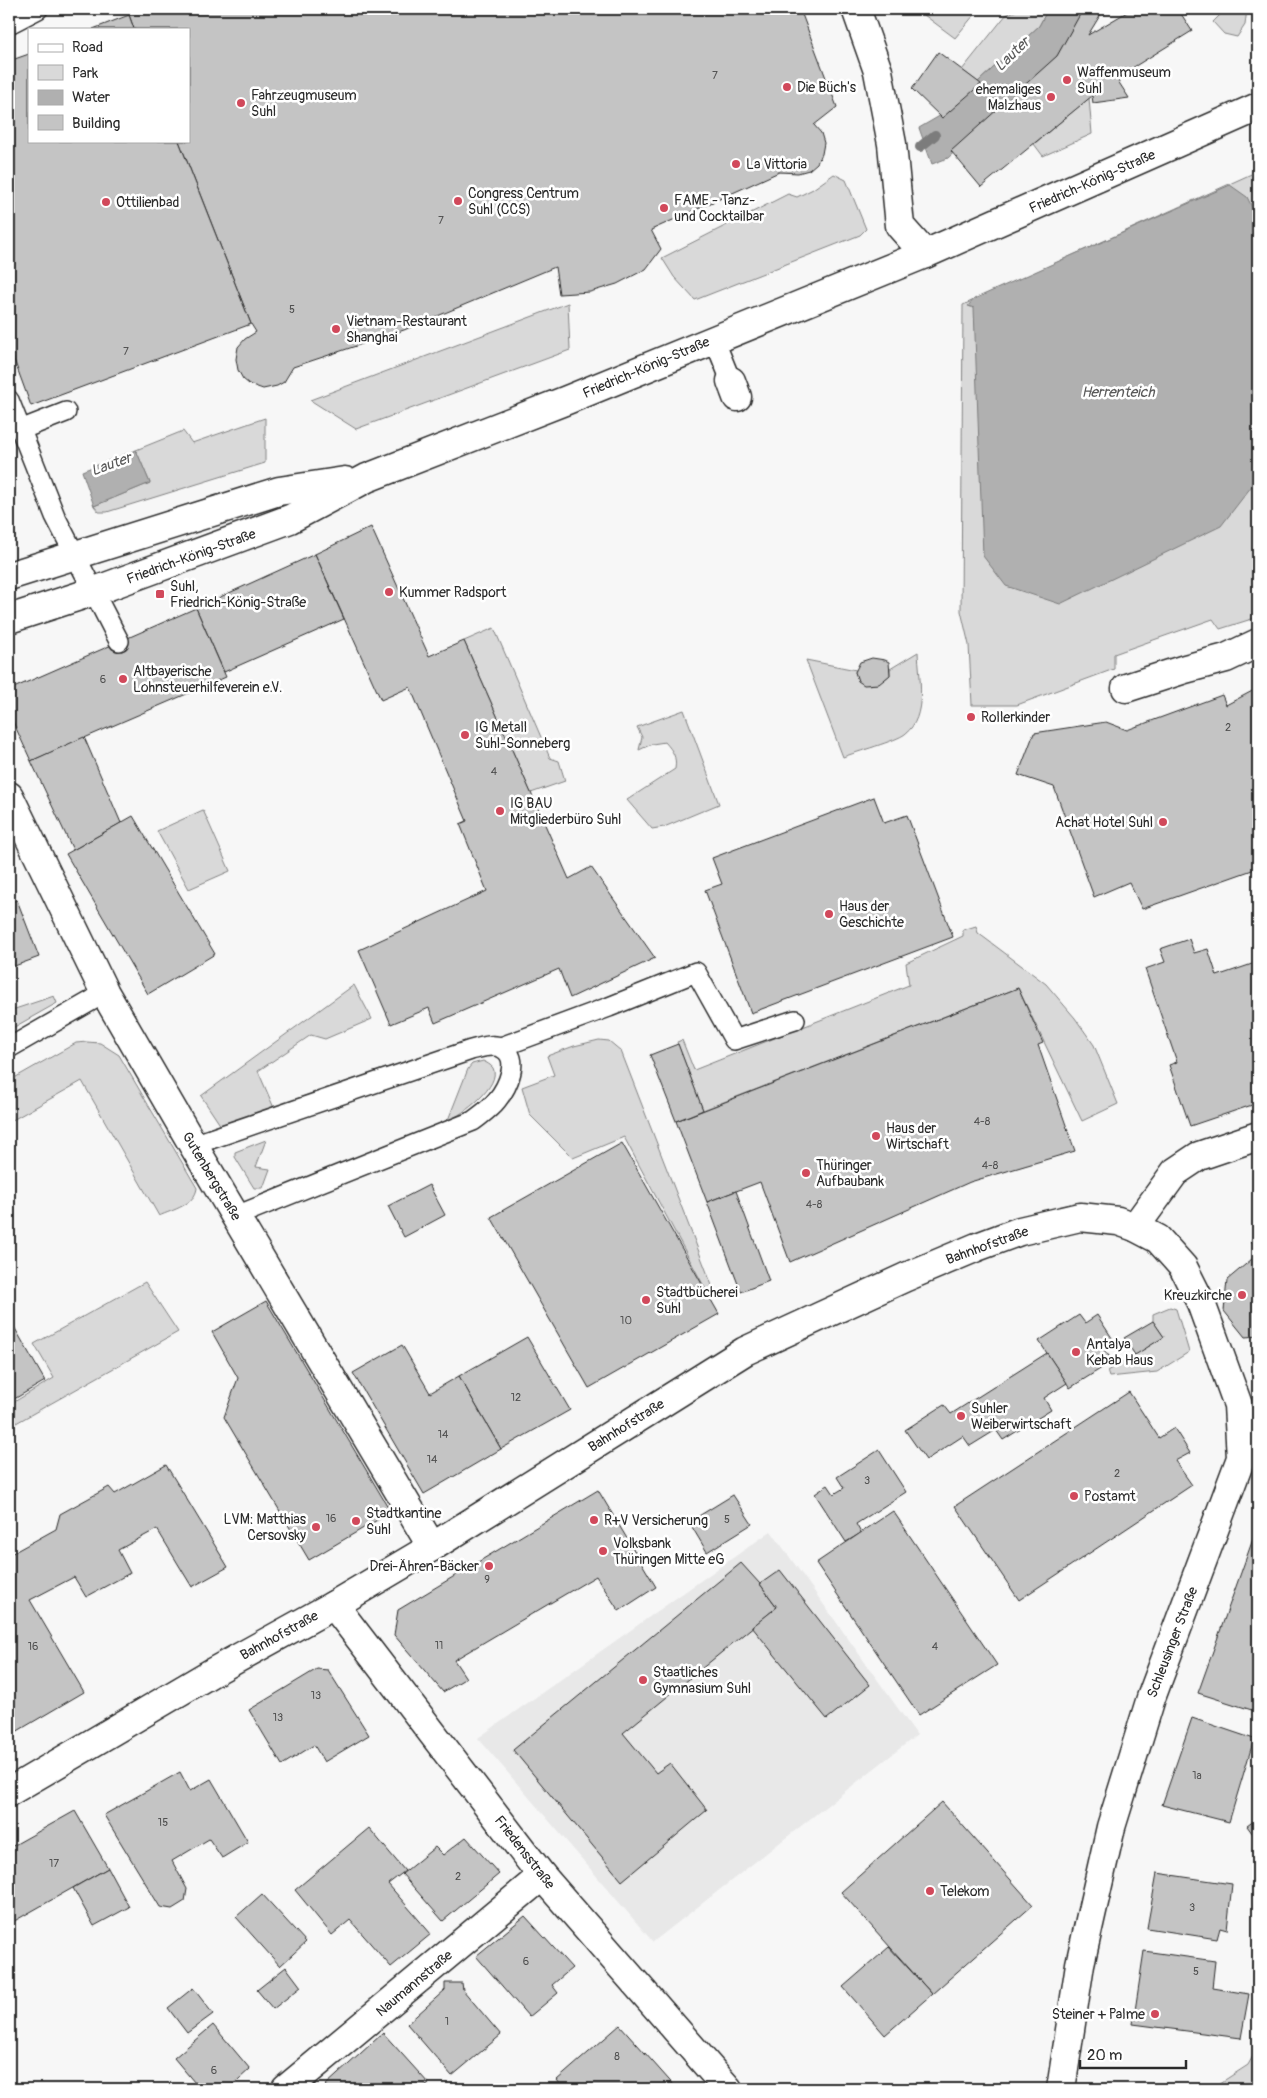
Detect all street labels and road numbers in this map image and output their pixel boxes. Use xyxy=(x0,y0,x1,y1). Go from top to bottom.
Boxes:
street label: Friedrich-König-Straße xyxy=(1027,146,1158,217)
street label: Friedrich-König-Straße xyxy=(580,333,712,402)
street label: Friedrich-König-Straße xyxy=(124,525,258,588)
street label: Gutenbergstraße xyxy=(178,1129,245,1224)
street label: Bahnhofstraße xyxy=(944,1223,1031,1268)
street label: Bahnhofstraße xyxy=(585,1395,668,1456)
street label: Schleusinger Straße xyxy=(1143,1584,1201,1700)
street label: Bahnhofstraße xyxy=(237,1607,321,1664)
street label: Friedensstraße xyxy=(491,1812,559,1892)
street label: Naumannstraße xyxy=(373,1946,456,2020)

